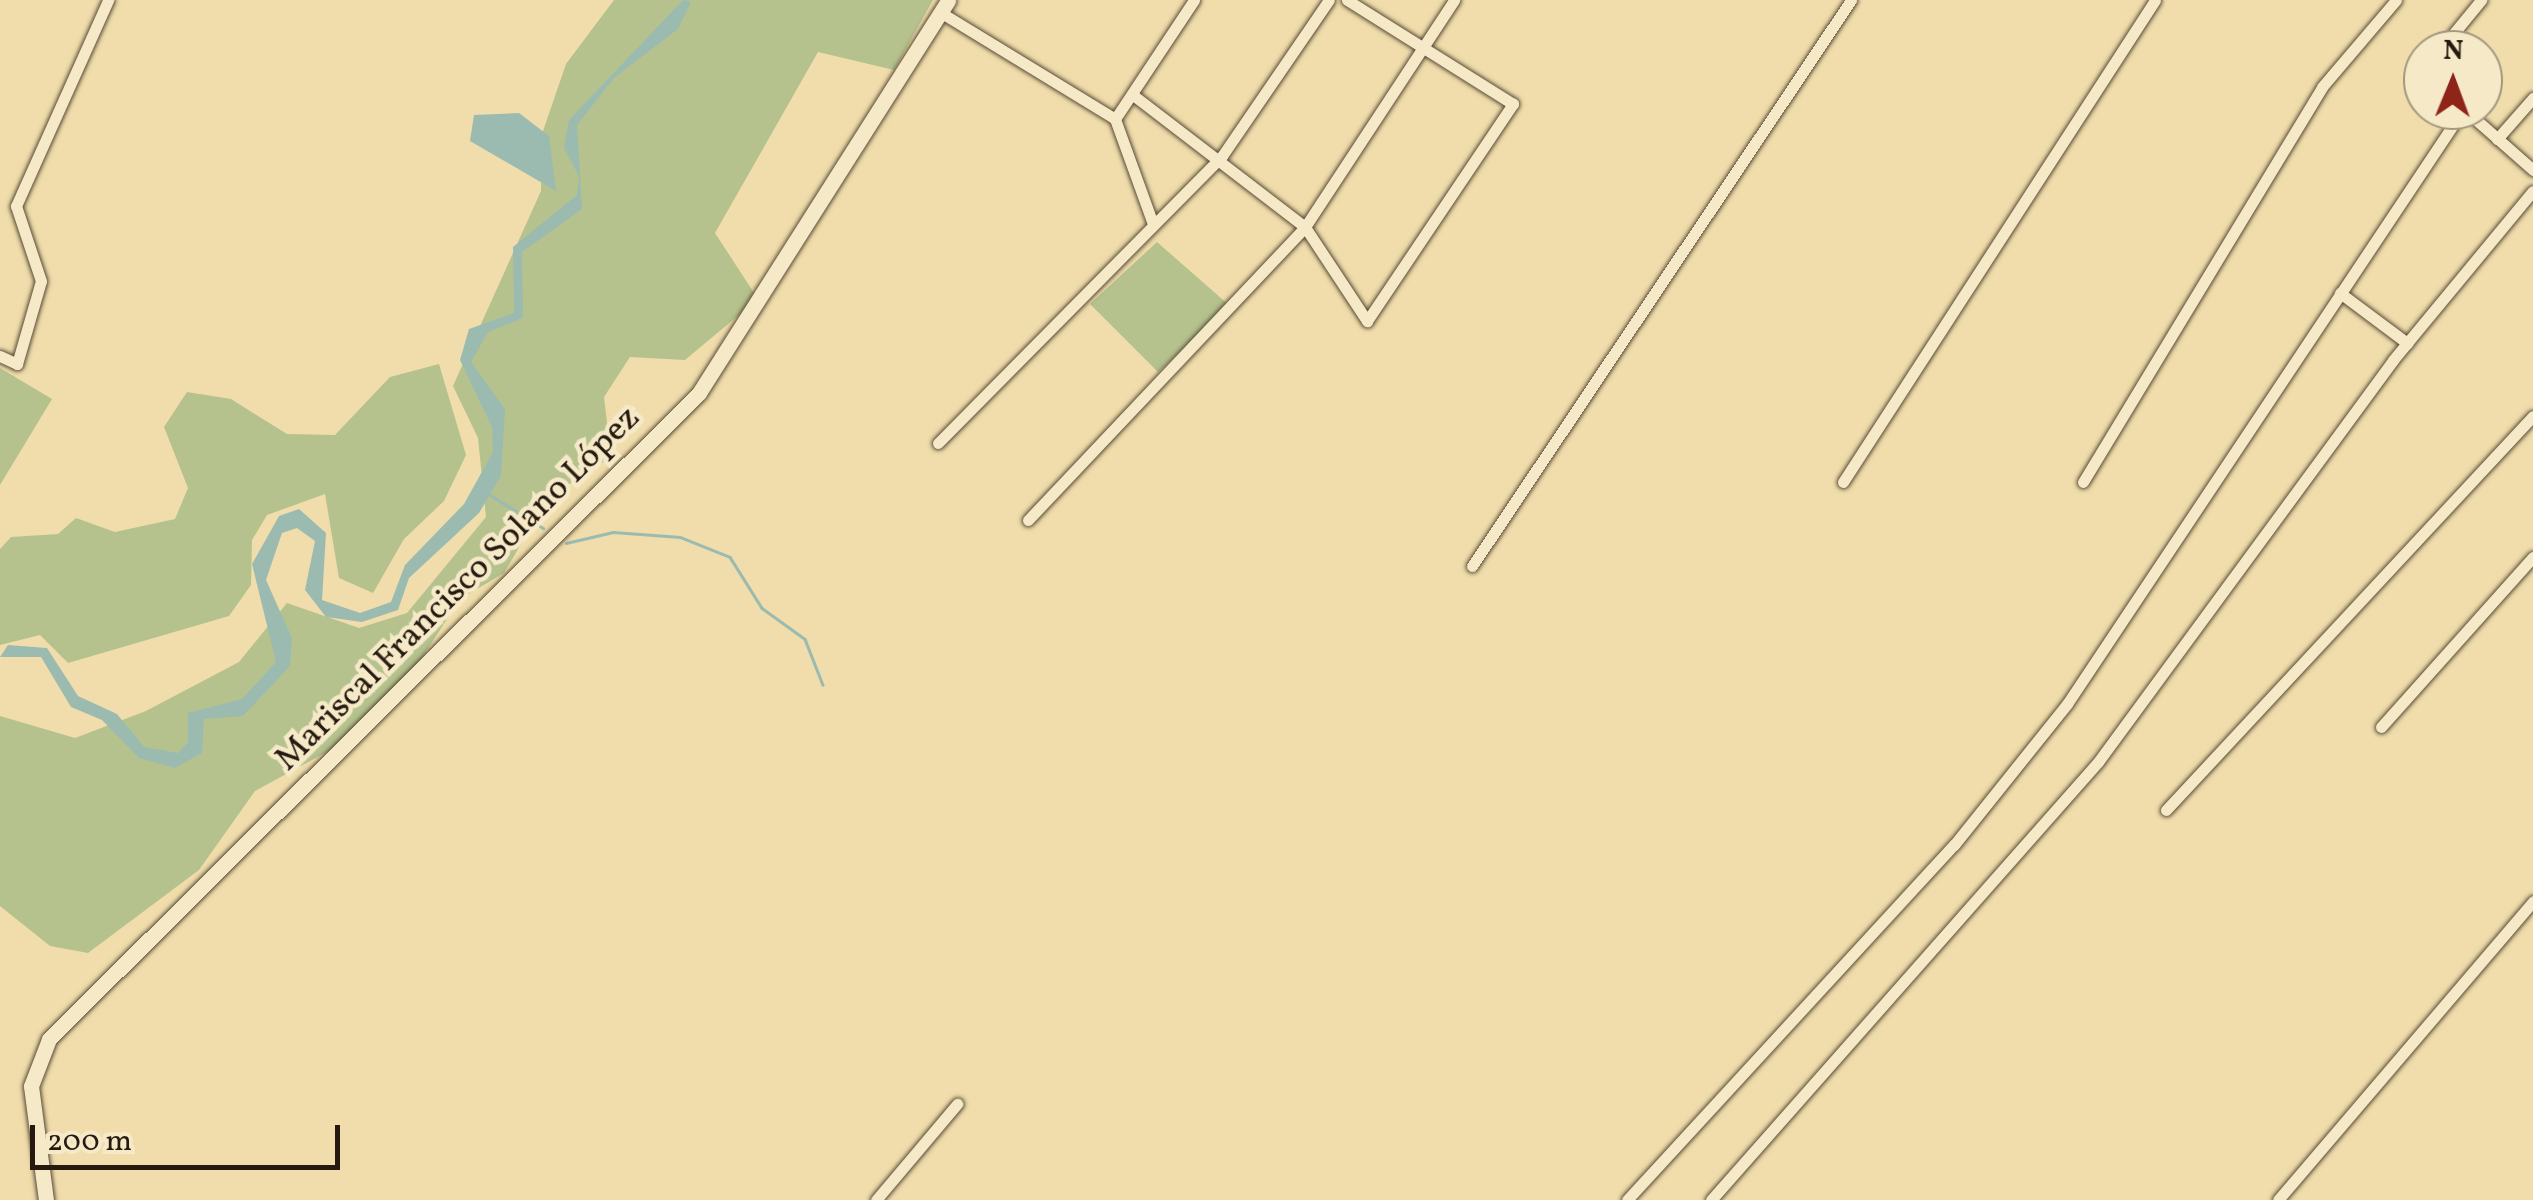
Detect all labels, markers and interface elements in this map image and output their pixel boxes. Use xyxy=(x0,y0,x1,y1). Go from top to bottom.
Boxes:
north arrow xyxy=(2403,30,2503,130)
text: N xyxy=(2443,32,2464,71)
street label: Mariscal Francisco Solano López xyxy=(267,398,649,780)
scale bar xyxy=(35,1105,345,1167)
text: 200 m xyxy=(47,1121,132,1163)

